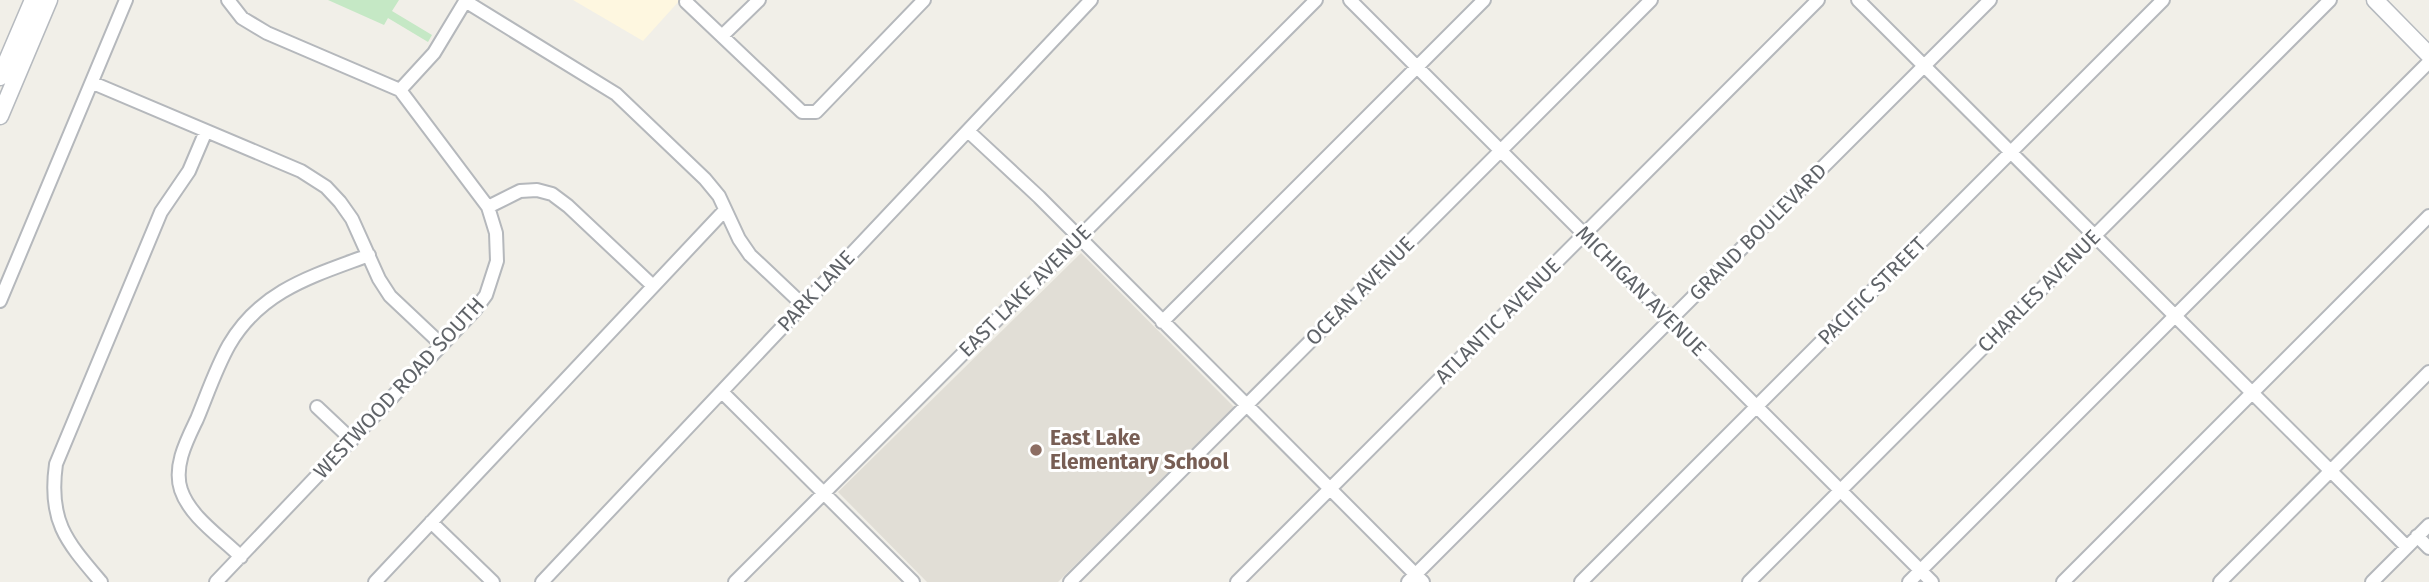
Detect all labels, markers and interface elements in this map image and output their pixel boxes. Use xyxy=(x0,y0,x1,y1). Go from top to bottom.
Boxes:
street label: GRAND BOULEVARD xyxy=(1684,158,1832,306)
street label: EAST LAKE AVENUE xyxy=(953,219,1097,363)
street label: MICHIGAN AVENUE xyxy=(1570,220,1712,362)
street label: CHARLES AVENUE xyxy=(1972,224,2106,358)
street label: OCEAN AVENUE xyxy=(1300,231,1420,351)
street label: PACIFIC STREET xyxy=(1812,231,1932,351)
street label: PARK LANE xyxy=(772,245,860,337)
street label: ATLANTIC AVENUE xyxy=(1430,253,1566,389)
street label: WESTWOOD ROAD SOUTH xyxy=(308,292,490,484)
place label: East Lake Elementary School xyxy=(1050,425,1229,475)
marker: East Lake Elementary School xyxy=(1028,442,1044,458)

